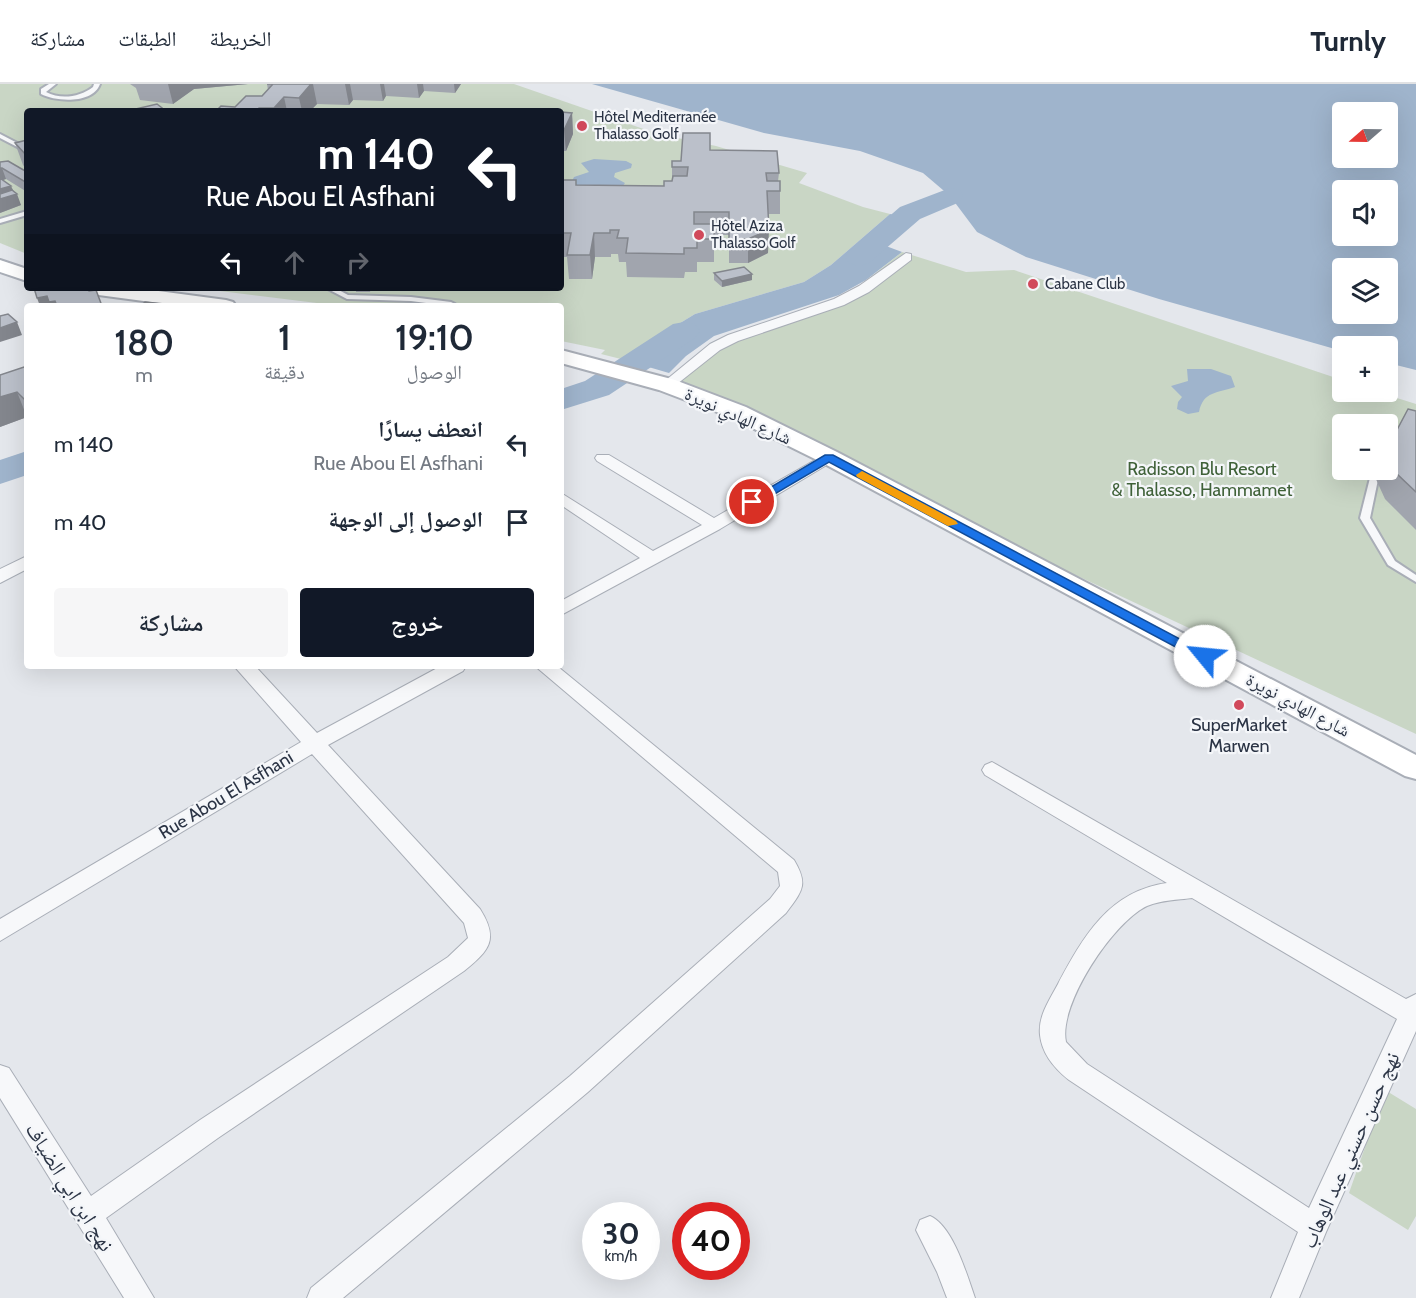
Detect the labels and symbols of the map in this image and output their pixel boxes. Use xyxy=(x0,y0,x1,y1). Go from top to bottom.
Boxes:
north arrow xyxy=(1332,102,1398,168)
place label: Hôtel Mediterranée Thalasso Golf xyxy=(594,108,717,143)
marker: Hôtel Mediterranée Thalasso Golf xyxy=(575,119,589,133)
place label: Hôtel Aziza Thalasso Golf xyxy=(711,217,796,252)
marker: Hôtel Aziza Thalasso Golf xyxy=(692,228,706,242)
place label: Cabane Club xyxy=(1045,275,1125,293)
marker: Cabane Club xyxy=(1026,277,1040,291)
street label: شارع الهادي نويرة xyxy=(680,383,795,453)
park label: Radisson Blu Resort & Thalasso, Hammamet xyxy=(1111,458,1293,501)
pin xyxy=(726,476,777,527)
position arrow xyxy=(1173,624,1237,688)
street label: شارع الهادي نويرة xyxy=(1241,668,1354,745)
marker: SuperMarket Marwen xyxy=(1232,698,1246,712)
place label: SuperMarket Marwen xyxy=(1191,714,1287,757)
street label: Rue Abou El Asfhani xyxy=(155,746,297,844)
street label: نهج حسن حسني عبد الوهاب xyxy=(1295,1048,1409,1254)
street label: نهج ابن ابي الضياف xyxy=(17,1118,119,1258)
speed limit sign: 40 xyxy=(672,1202,750,1280)

